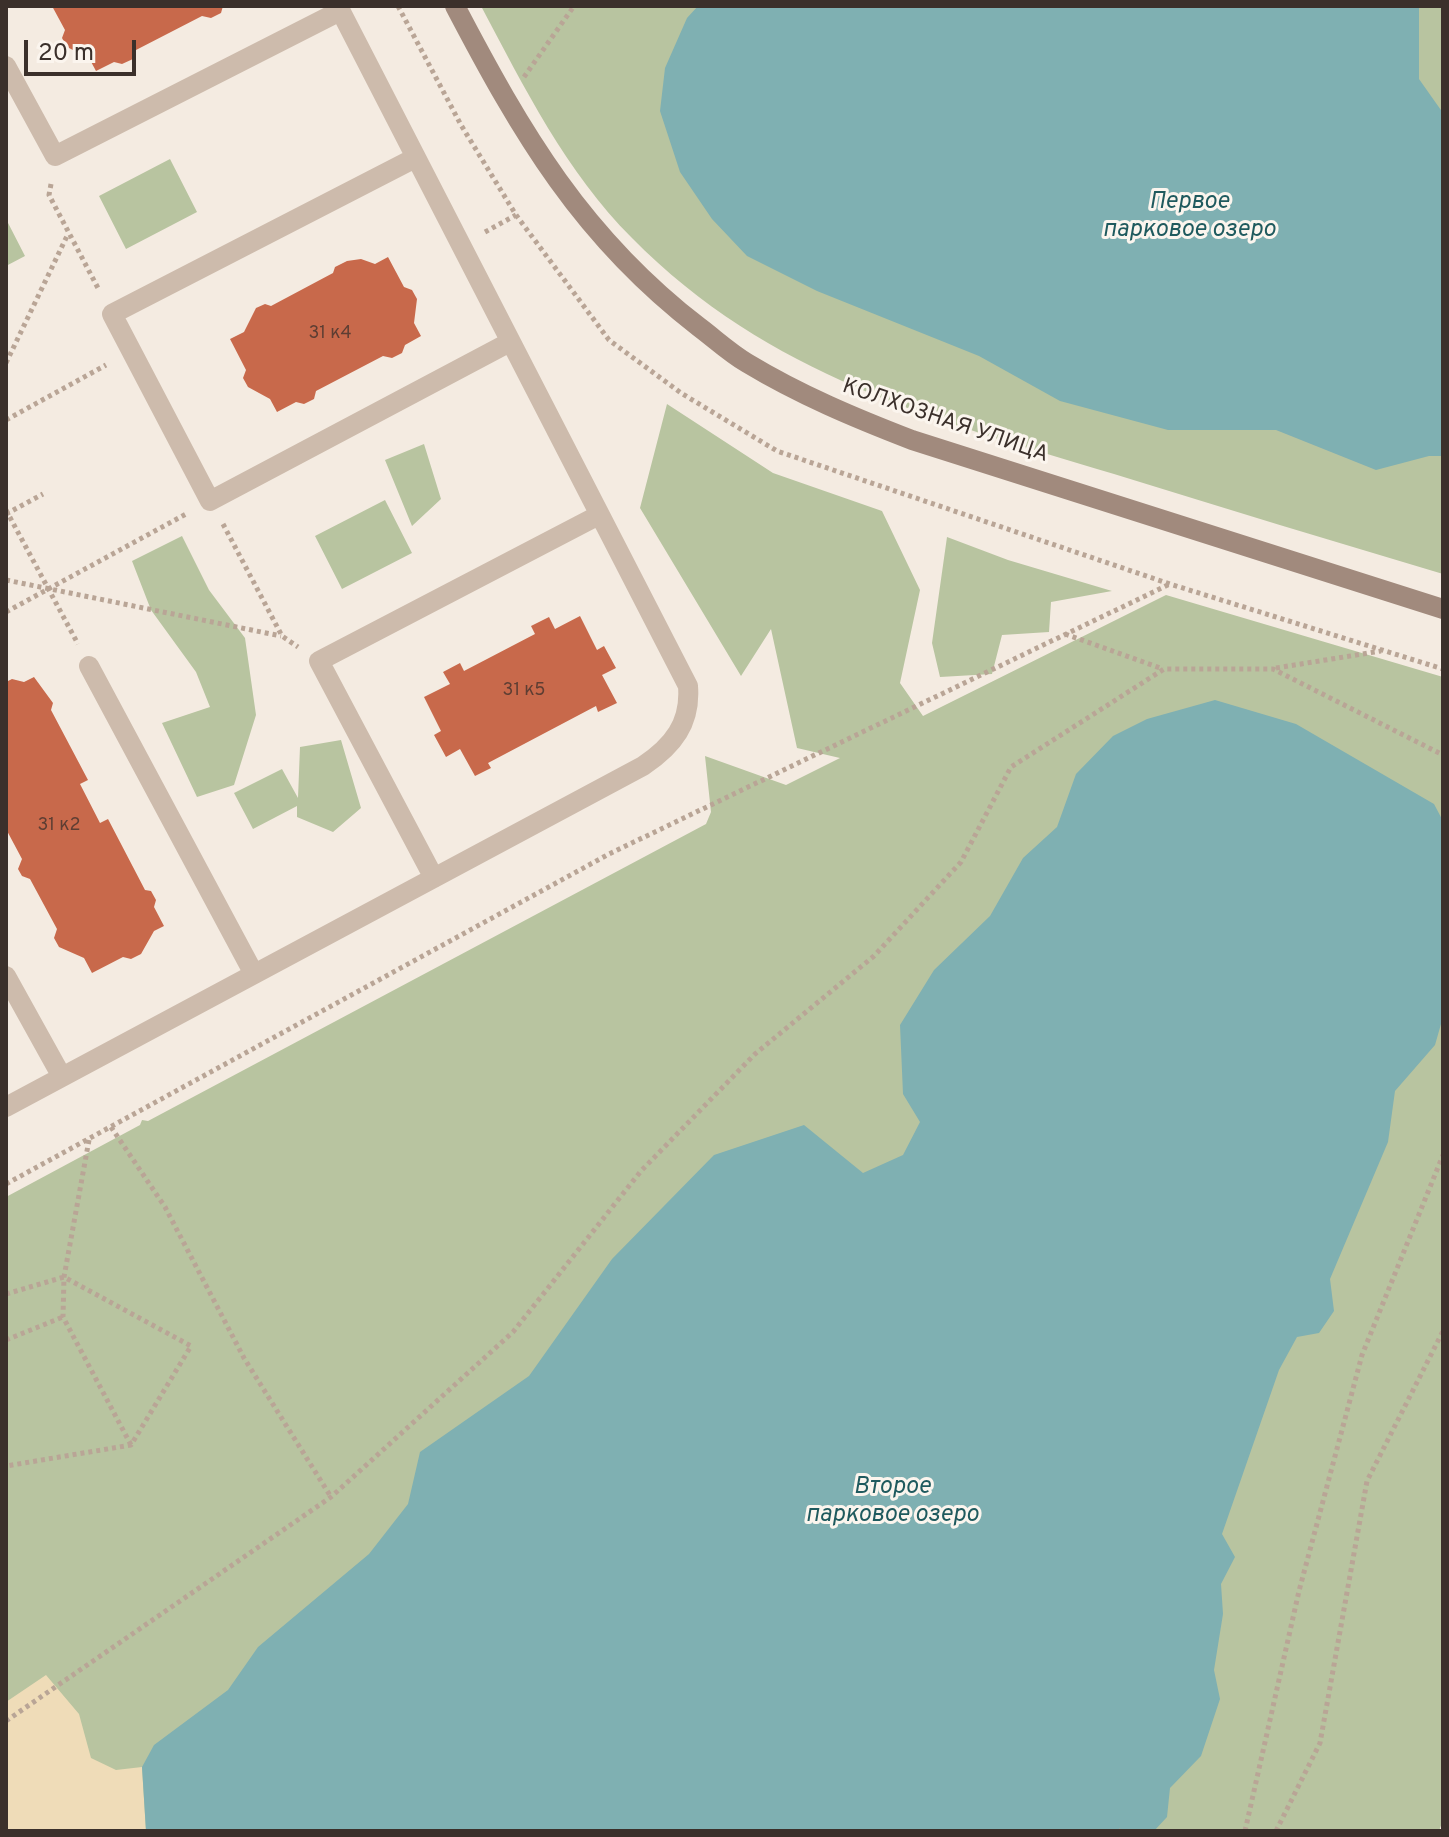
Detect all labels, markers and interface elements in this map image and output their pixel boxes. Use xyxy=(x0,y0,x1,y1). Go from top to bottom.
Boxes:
scale bar xyxy=(28,24,140,74)
text: 20 m xyxy=(38,39,94,69)
water label: Первое парковое озеро xyxy=(1103,189,1275,245)
house number: 31 к4 xyxy=(308,323,352,345)
street label: КОЛХОЗНАЯ УЛИЦА xyxy=(838,374,1052,470)
house number: 31 к5 xyxy=(503,680,545,702)
house number: 31 к2 xyxy=(37,815,81,837)
water label: Второе парковое озеро xyxy=(806,1474,978,1530)

